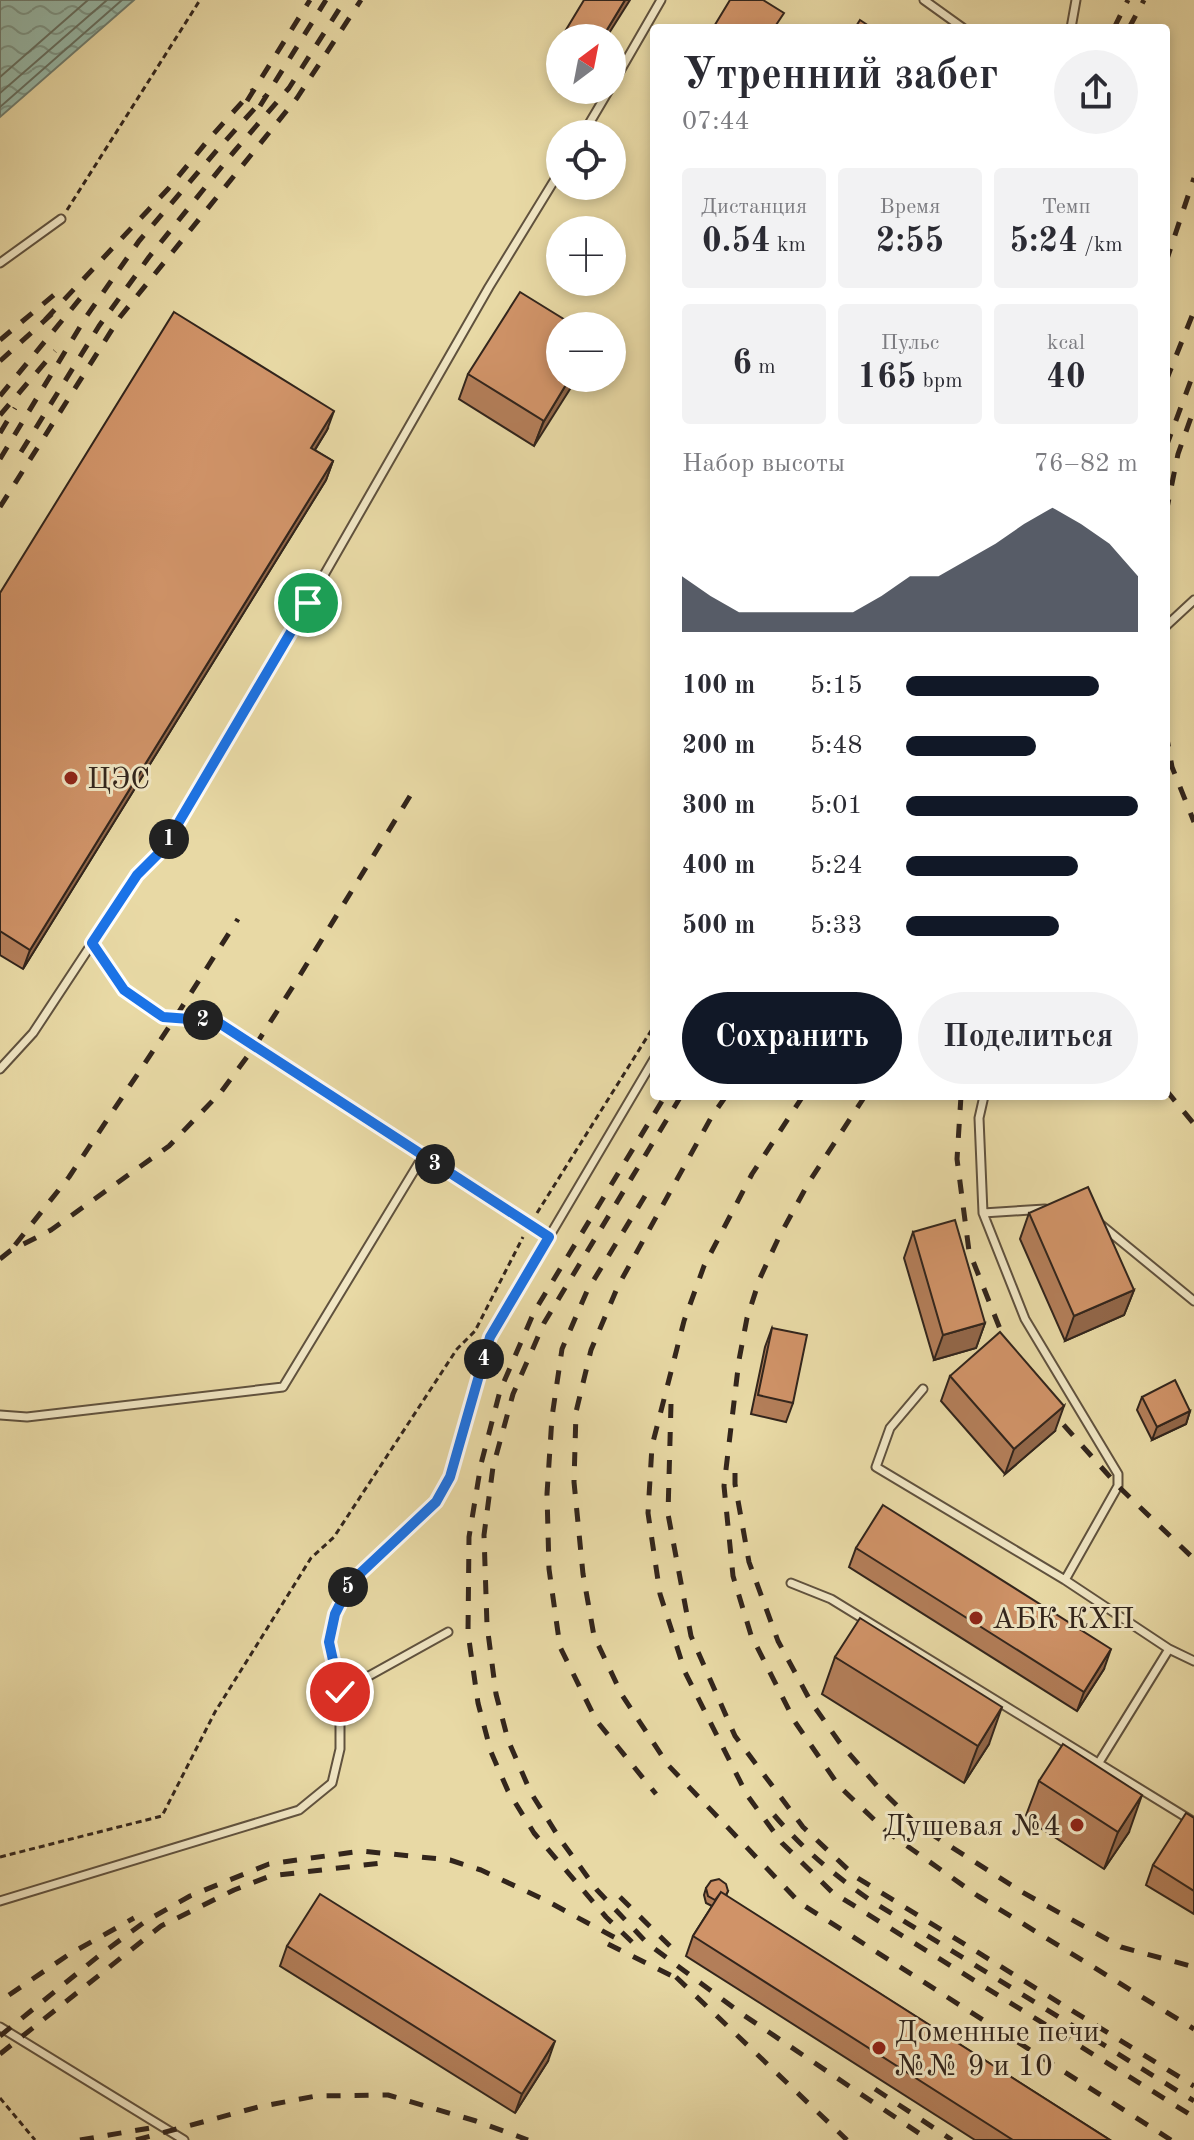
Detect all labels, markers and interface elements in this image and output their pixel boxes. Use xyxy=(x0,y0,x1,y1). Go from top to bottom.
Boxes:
north arrow xyxy=(546,24,626,104)
map controls xyxy=(546,24,626,392)
button: share xyxy=(1054,50,1138,134)
text: Утренний забег xyxy=(682,54,998,98)
text: 07:44 xyxy=(682,109,750,135)
button: locate xyxy=(546,120,626,200)
text: Дистанция xyxy=(701,196,807,218)
text: Время xyxy=(880,196,940,218)
text: Темп xyxy=(1041,196,1091,218)
button: + xyxy=(546,216,626,296)
text: 0.54 xyxy=(702,225,771,259)
text: 2:55 xyxy=(876,225,944,259)
text: 5:24 xyxy=(1009,225,1078,259)
text: km xyxy=(771,234,806,256)
text: /km xyxy=(1078,234,1123,256)
button: − xyxy=(546,312,626,392)
text: Пульс xyxy=(881,332,939,354)
text: kcal xyxy=(1047,332,1085,354)
text: 6 xyxy=(732,347,752,381)
text: m xyxy=(752,356,776,378)
text: 165 xyxy=(857,361,916,395)
text: 40 xyxy=(1046,361,1086,395)
text: bpm xyxy=(916,370,963,392)
text: Набор высоты xyxy=(682,451,845,477)
text: 76–82 m xyxy=(1034,451,1138,477)
pin xyxy=(274,569,342,637)
icon: arrive xyxy=(286,581,330,625)
text: 100 m xyxy=(682,673,755,699)
text: 5:15 xyxy=(810,673,863,699)
text: 200 m xyxy=(682,733,755,759)
text: 5:48 xyxy=(810,733,863,759)
place label: ЦЭС xyxy=(87,765,150,795)
marker: ЦЭС xyxy=(62,769,80,787)
text: 300 m xyxy=(682,793,755,819)
text: 5:01 xyxy=(810,793,863,819)
pin: 1 xyxy=(149,819,189,859)
text: 1 xyxy=(163,828,175,850)
text: 400 m xyxy=(682,853,755,879)
text: 5:24 xyxy=(810,853,863,879)
text: 500 m xyxy=(682,913,755,939)
text: 5:33 xyxy=(810,913,863,939)
button: Сохранить xyxy=(682,992,902,1084)
button: Поделиться xyxy=(918,992,1138,1084)
pin: 2 xyxy=(183,1000,223,1040)
text: 2 xyxy=(197,1009,209,1031)
pin: 3 xyxy=(415,1144,455,1184)
text: 3 xyxy=(429,1153,441,1175)
pin: 4 xyxy=(464,1339,504,1379)
text: 4 xyxy=(478,1348,490,1370)
pin: 5 xyxy=(328,1567,368,1607)
text: 5 xyxy=(342,1576,354,1598)
place label: АБК КХП xyxy=(992,1605,1134,1635)
marker: АБК КХП xyxy=(967,1609,985,1627)
pin xyxy=(306,1658,374,1726)
icon: check xyxy=(318,1670,362,1714)
place label: Душевая №4 xyxy=(884,1812,1061,1842)
marker: Душевая №4 xyxy=(1068,1816,1086,1834)
place label: Доменные печи №№ 9 и 10 xyxy=(895,2018,1099,2082)
marker: Доменные печи №№ 9 и 10 xyxy=(870,2039,888,2057)

